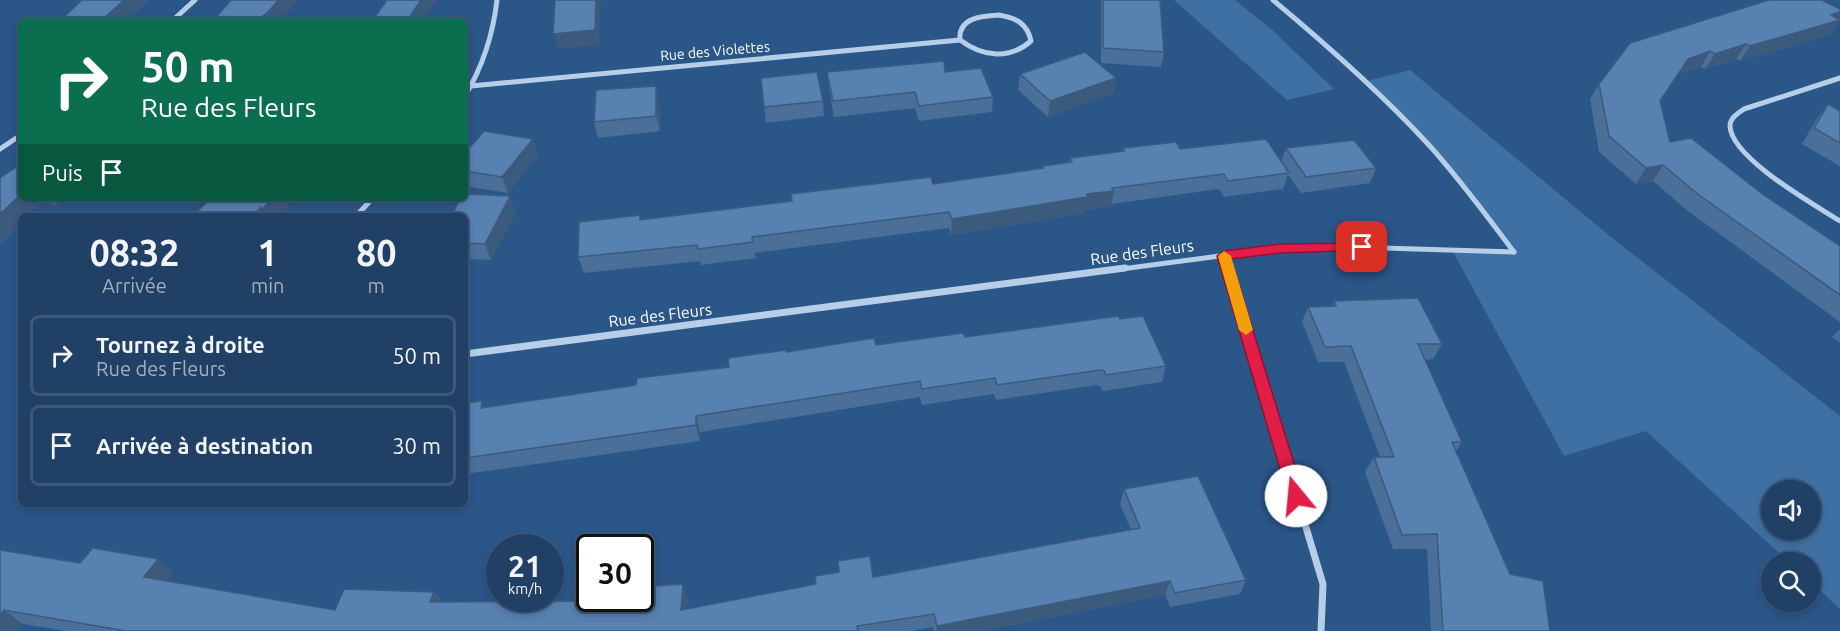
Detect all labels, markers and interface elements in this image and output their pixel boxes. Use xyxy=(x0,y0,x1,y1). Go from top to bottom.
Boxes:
street label: Rue des Violettes xyxy=(660,38,770,64)
icon: right xyxy=(42,42,120,120)
text: 50 m xyxy=(141,43,235,90)
text: Rue des Fleurs xyxy=(141,92,316,122)
icon: arrive xyxy=(95,156,128,189)
text: Puis xyxy=(42,160,83,185)
pin xyxy=(1336,221,1387,272)
icon: arrive xyxy=(1345,230,1378,263)
text: 08:32 xyxy=(89,232,180,273)
text: 1 xyxy=(258,232,278,273)
text: 80 xyxy=(356,232,397,273)
street label: Rue des Fleurs xyxy=(1089,236,1195,268)
text: Arrivée xyxy=(102,274,167,297)
text: min xyxy=(251,274,285,297)
text: m xyxy=(368,274,385,297)
street label: Rue des Fleurs xyxy=(607,300,713,330)
text: Tournez à droite xyxy=(96,332,265,357)
icon: right xyxy=(45,339,78,372)
text: 50 m xyxy=(392,343,441,368)
text: Rue des Fleurs xyxy=(96,357,226,380)
icon: arrive xyxy=(45,429,78,462)
text: Arrivée à destination xyxy=(96,433,313,458)
text: 30 m xyxy=(392,433,441,458)
position arrow xyxy=(1264,464,1328,528)
map controls xyxy=(1761,480,1821,612)
button: sound xyxy=(1761,480,1821,540)
speed limit sign: 30 xyxy=(576,534,654,612)
text: 21 xyxy=(508,549,542,583)
button: search xyxy=(1761,552,1821,612)
text: km/h xyxy=(508,580,542,597)

